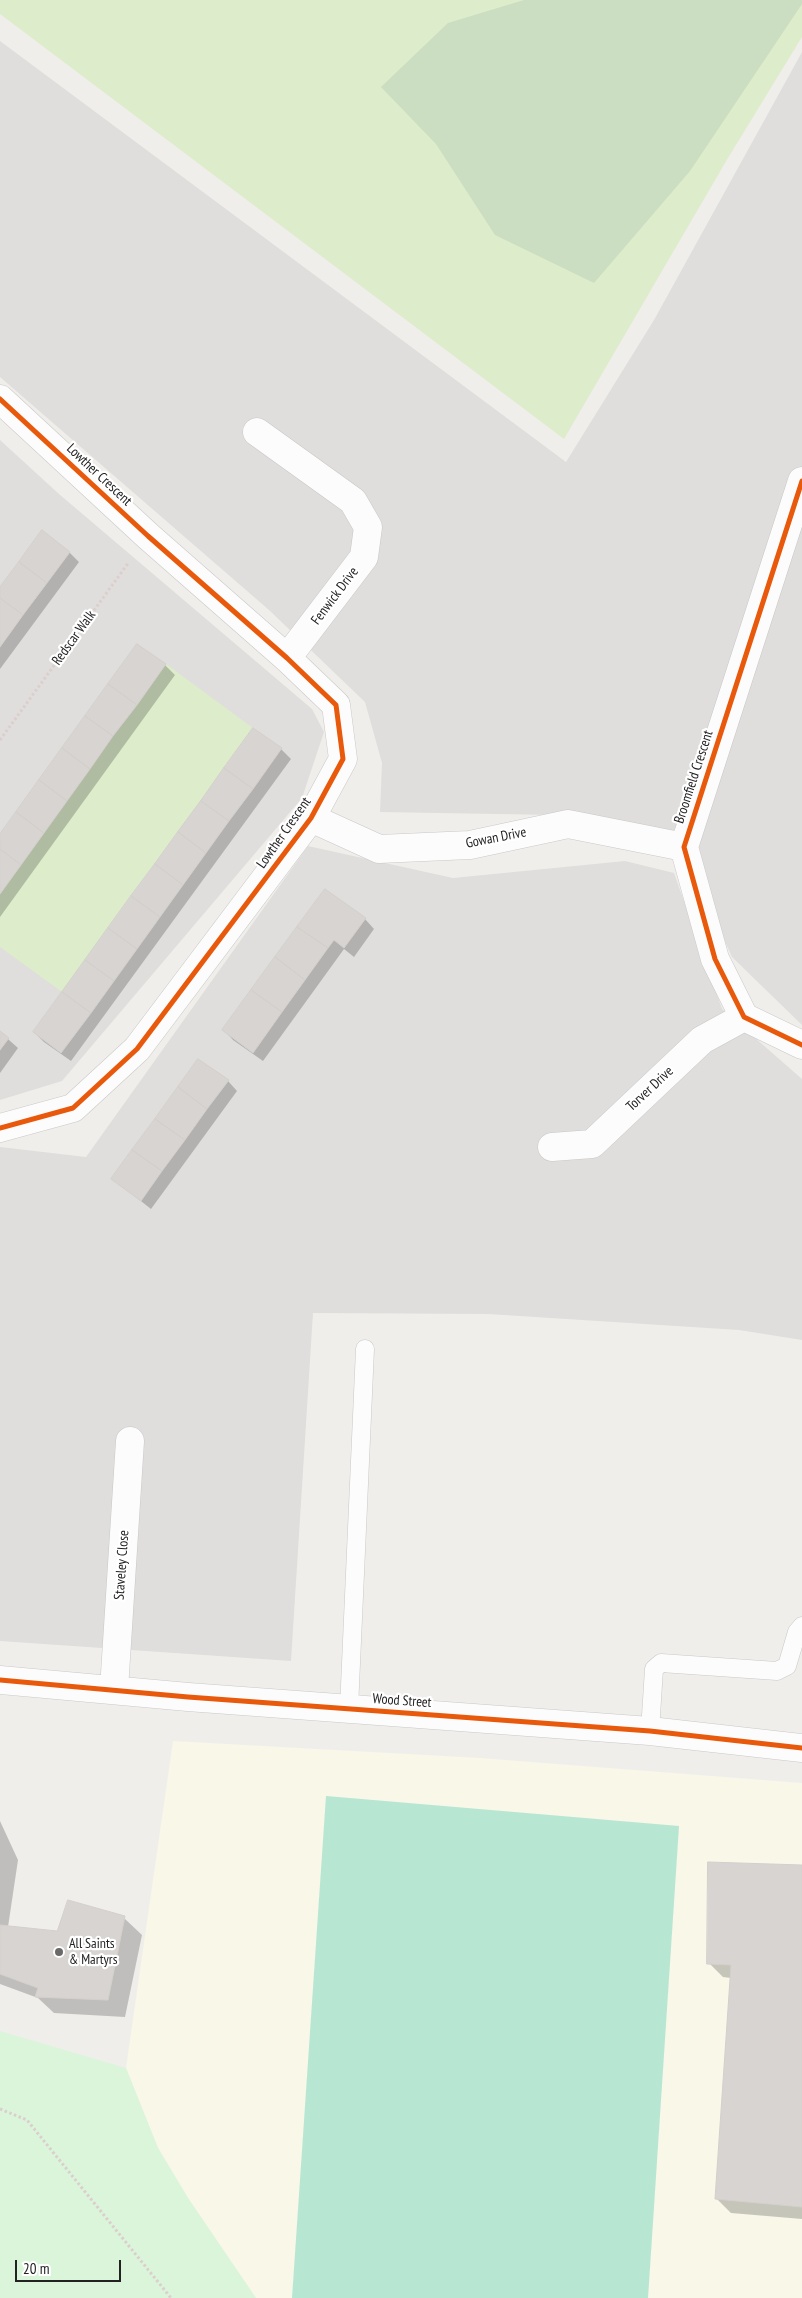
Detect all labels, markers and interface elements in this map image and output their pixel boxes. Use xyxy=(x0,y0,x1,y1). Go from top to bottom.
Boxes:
street label: Lowther Crescent xyxy=(63,441,135,509)
street label: Fenwick Drive xyxy=(308,564,362,628)
street label: Redscar Walk xyxy=(49,607,99,669)
street label: Broomfield Crescent xyxy=(671,728,717,826)
street label: Lowther Crescent xyxy=(253,794,315,872)
street label: Gowan Drive xyxy=(464,824,528,852)
street label: Torver Drive xyxy=(623,1063,677,1115)
street label: Staveley Close xyxy=(111,1530,133,1600)
street label: Wood Street xyxy=(372,1691,432,1711)
place label: All Saints & Martyrs xyxy=(69,1936,117,1968)
marker: All Saints & Martyrs xyxy=(53,1946,65,1958)
scale bar xyxy=(18,2250,124,2282)
text: 20 m xyxy=(23,2259,49,2278)

